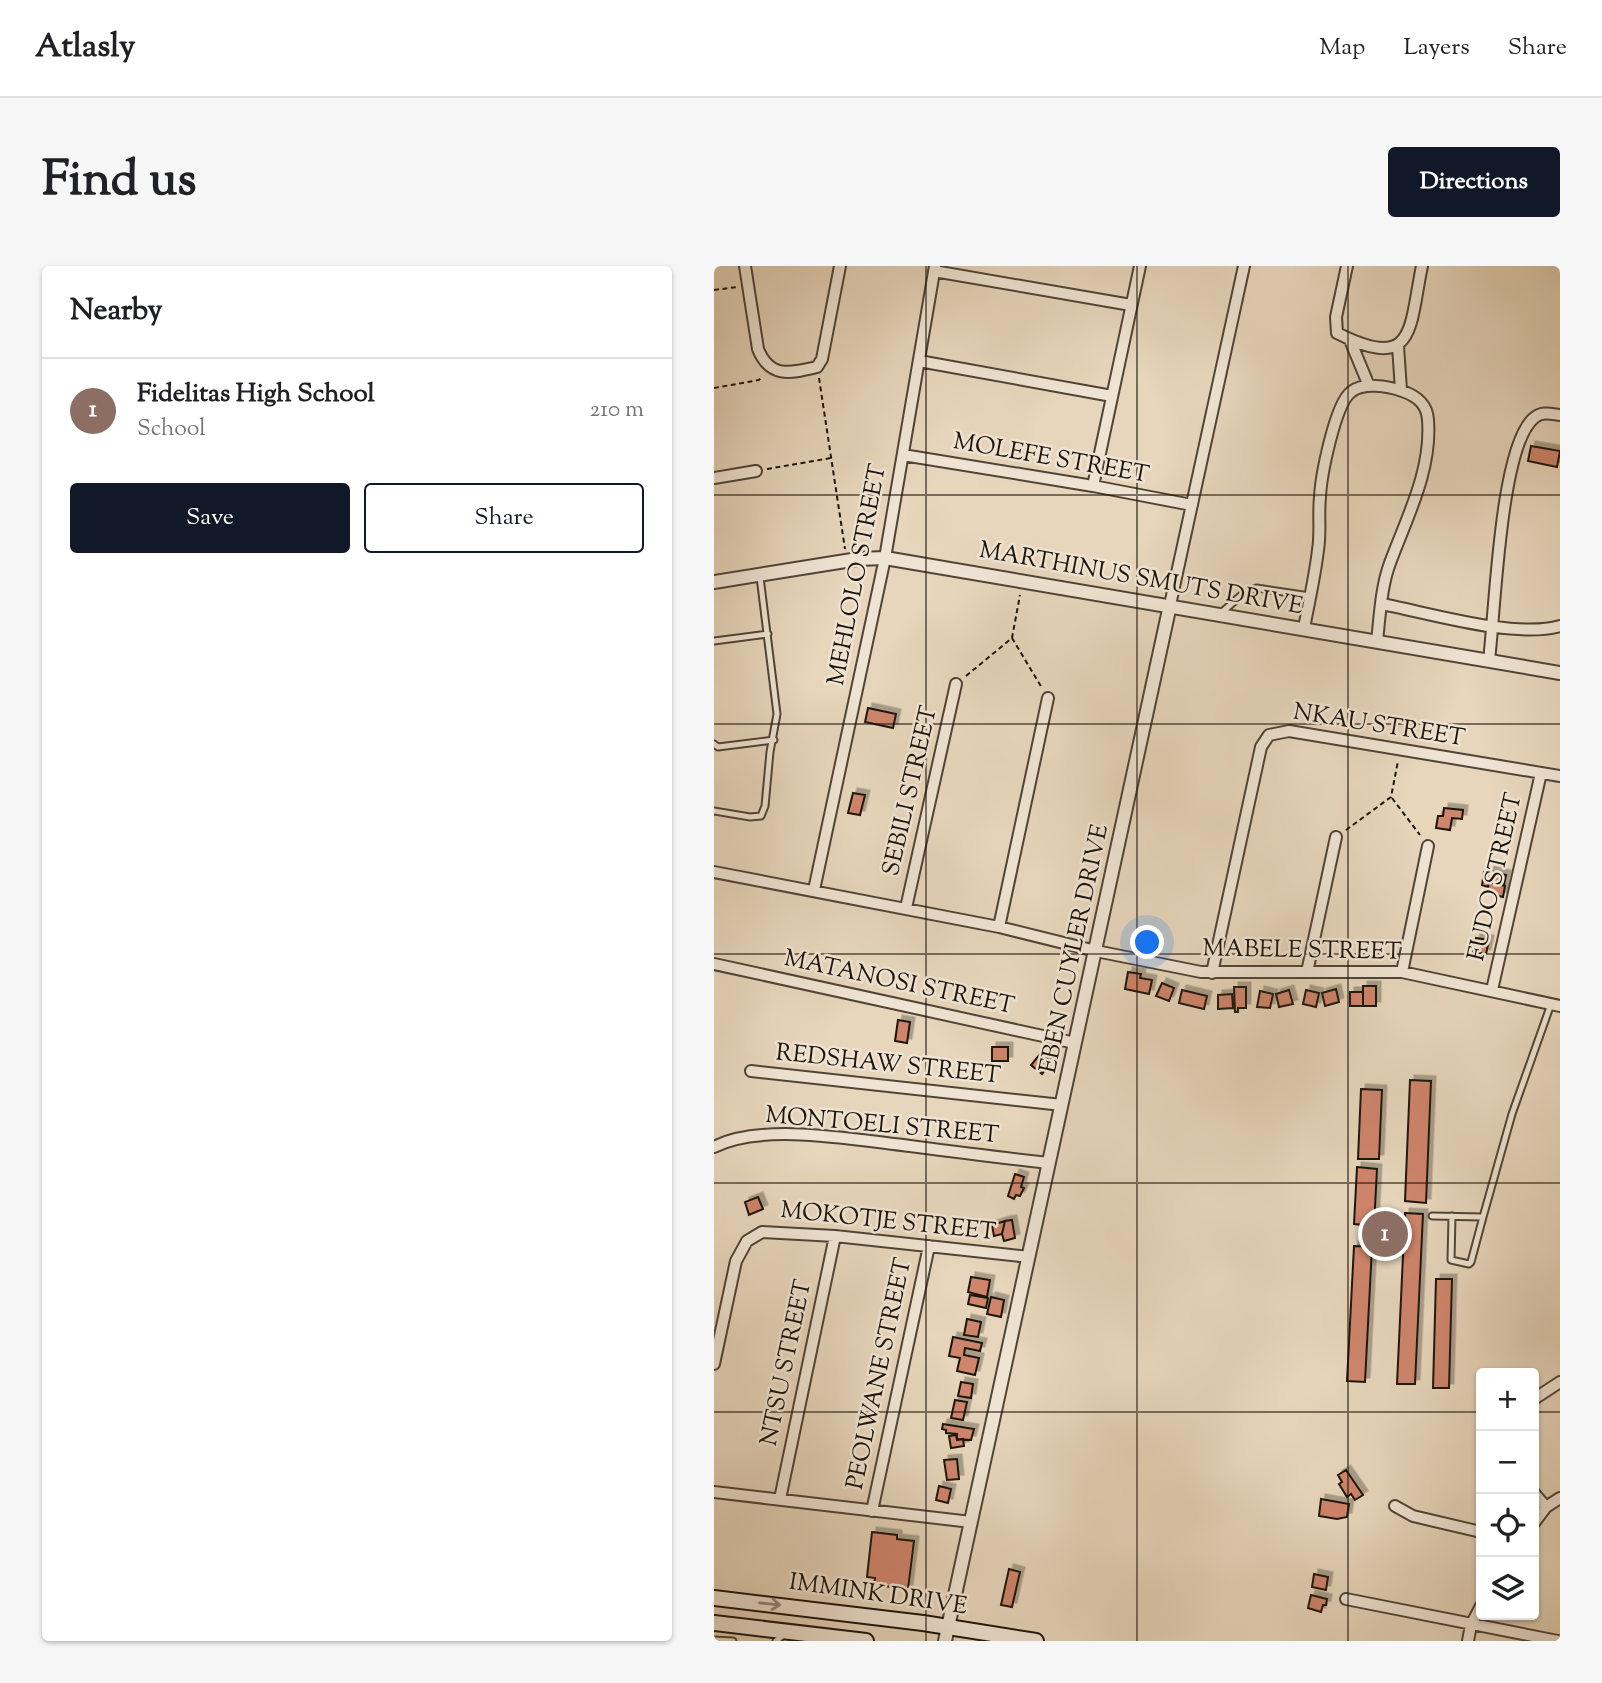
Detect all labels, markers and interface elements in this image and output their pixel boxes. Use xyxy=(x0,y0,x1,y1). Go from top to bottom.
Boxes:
text: Atlasly xyxy=(35,24,135,72)
text: Map xyxy=(1319,31,1365,65)
text: Layers xyxy=(1403,31,1470,65)
text: Share xyxy=(1508,31,1567,65)
text: Find us xyxy=(42,147,196,217)
button: Directions xyxy=(1388,147,1560,217)
text: Nearby xyxy=(70,290,162,333)
text: Fidelitas High School xyxy=(137,376,375,413)
text: 1 xyxy=(89,394,97,427)
text: 210 m xyxy=(590,394,644,427)
text: School xyxy=(137,413,206,446)
street label: MOLEFE STREET xyxy=(950,425,1152,493)
street label: MEHLOLO STREET xyxy=(820,461,896,689)
button: Save xyxy=(70,483,350,553)
button: Share xyxy=(364,483,644,553)
street label: MARTHINUS SMUTS DRIVE xyxy=(976,534,1306,624)
street label: NKAU STREET xyxy=(1291,696,1467,756)
street label: SEBILI STREET xyxy=(875,703,947,879)
street label: FUDO STREET xyxy=(1460,789,1532,964)
street label: EBEN CUYLER DRIVE xyxy=(1032,821,1118,1077)
your location xyxy=(1130,925,1164,959)
street label: MABELE STREET xyxy=(1202,932,1402,970)
street label: MATANOSI STREET xyxy=(781,942,1018,1024)
street label: REDSHAW STREET xyxy=(774,1036,1002,1094)
street label: MONTOELI STREET xyxy=(764,1099,1000,1153)
street label: MOKOTJE STREET xyxy=(778,1194,998,1250)
pin: 1 xyxy=(1362,1208,1408,1260)
street label: PEOLWANE STREET xyxy=(839,1255,921,1493)
street label: NTSU STREET xyxy=(753,1277,821,1449)
map controls xyxy=(1476,1368,1539,1620)
button: + xyxy=(1476,1368,1539,1431)
button: − xyxy=(1476,1431,1539,1494)
button: locate xyxy=(1476,1494,1539,1557)
button: layers xyxy=(1476,1557,1539,1620)
street label: IMMINK DRIVE xyxy=(787,1566,970,1624)
one-way arrow xyxy=(758,1597,780,1610)

